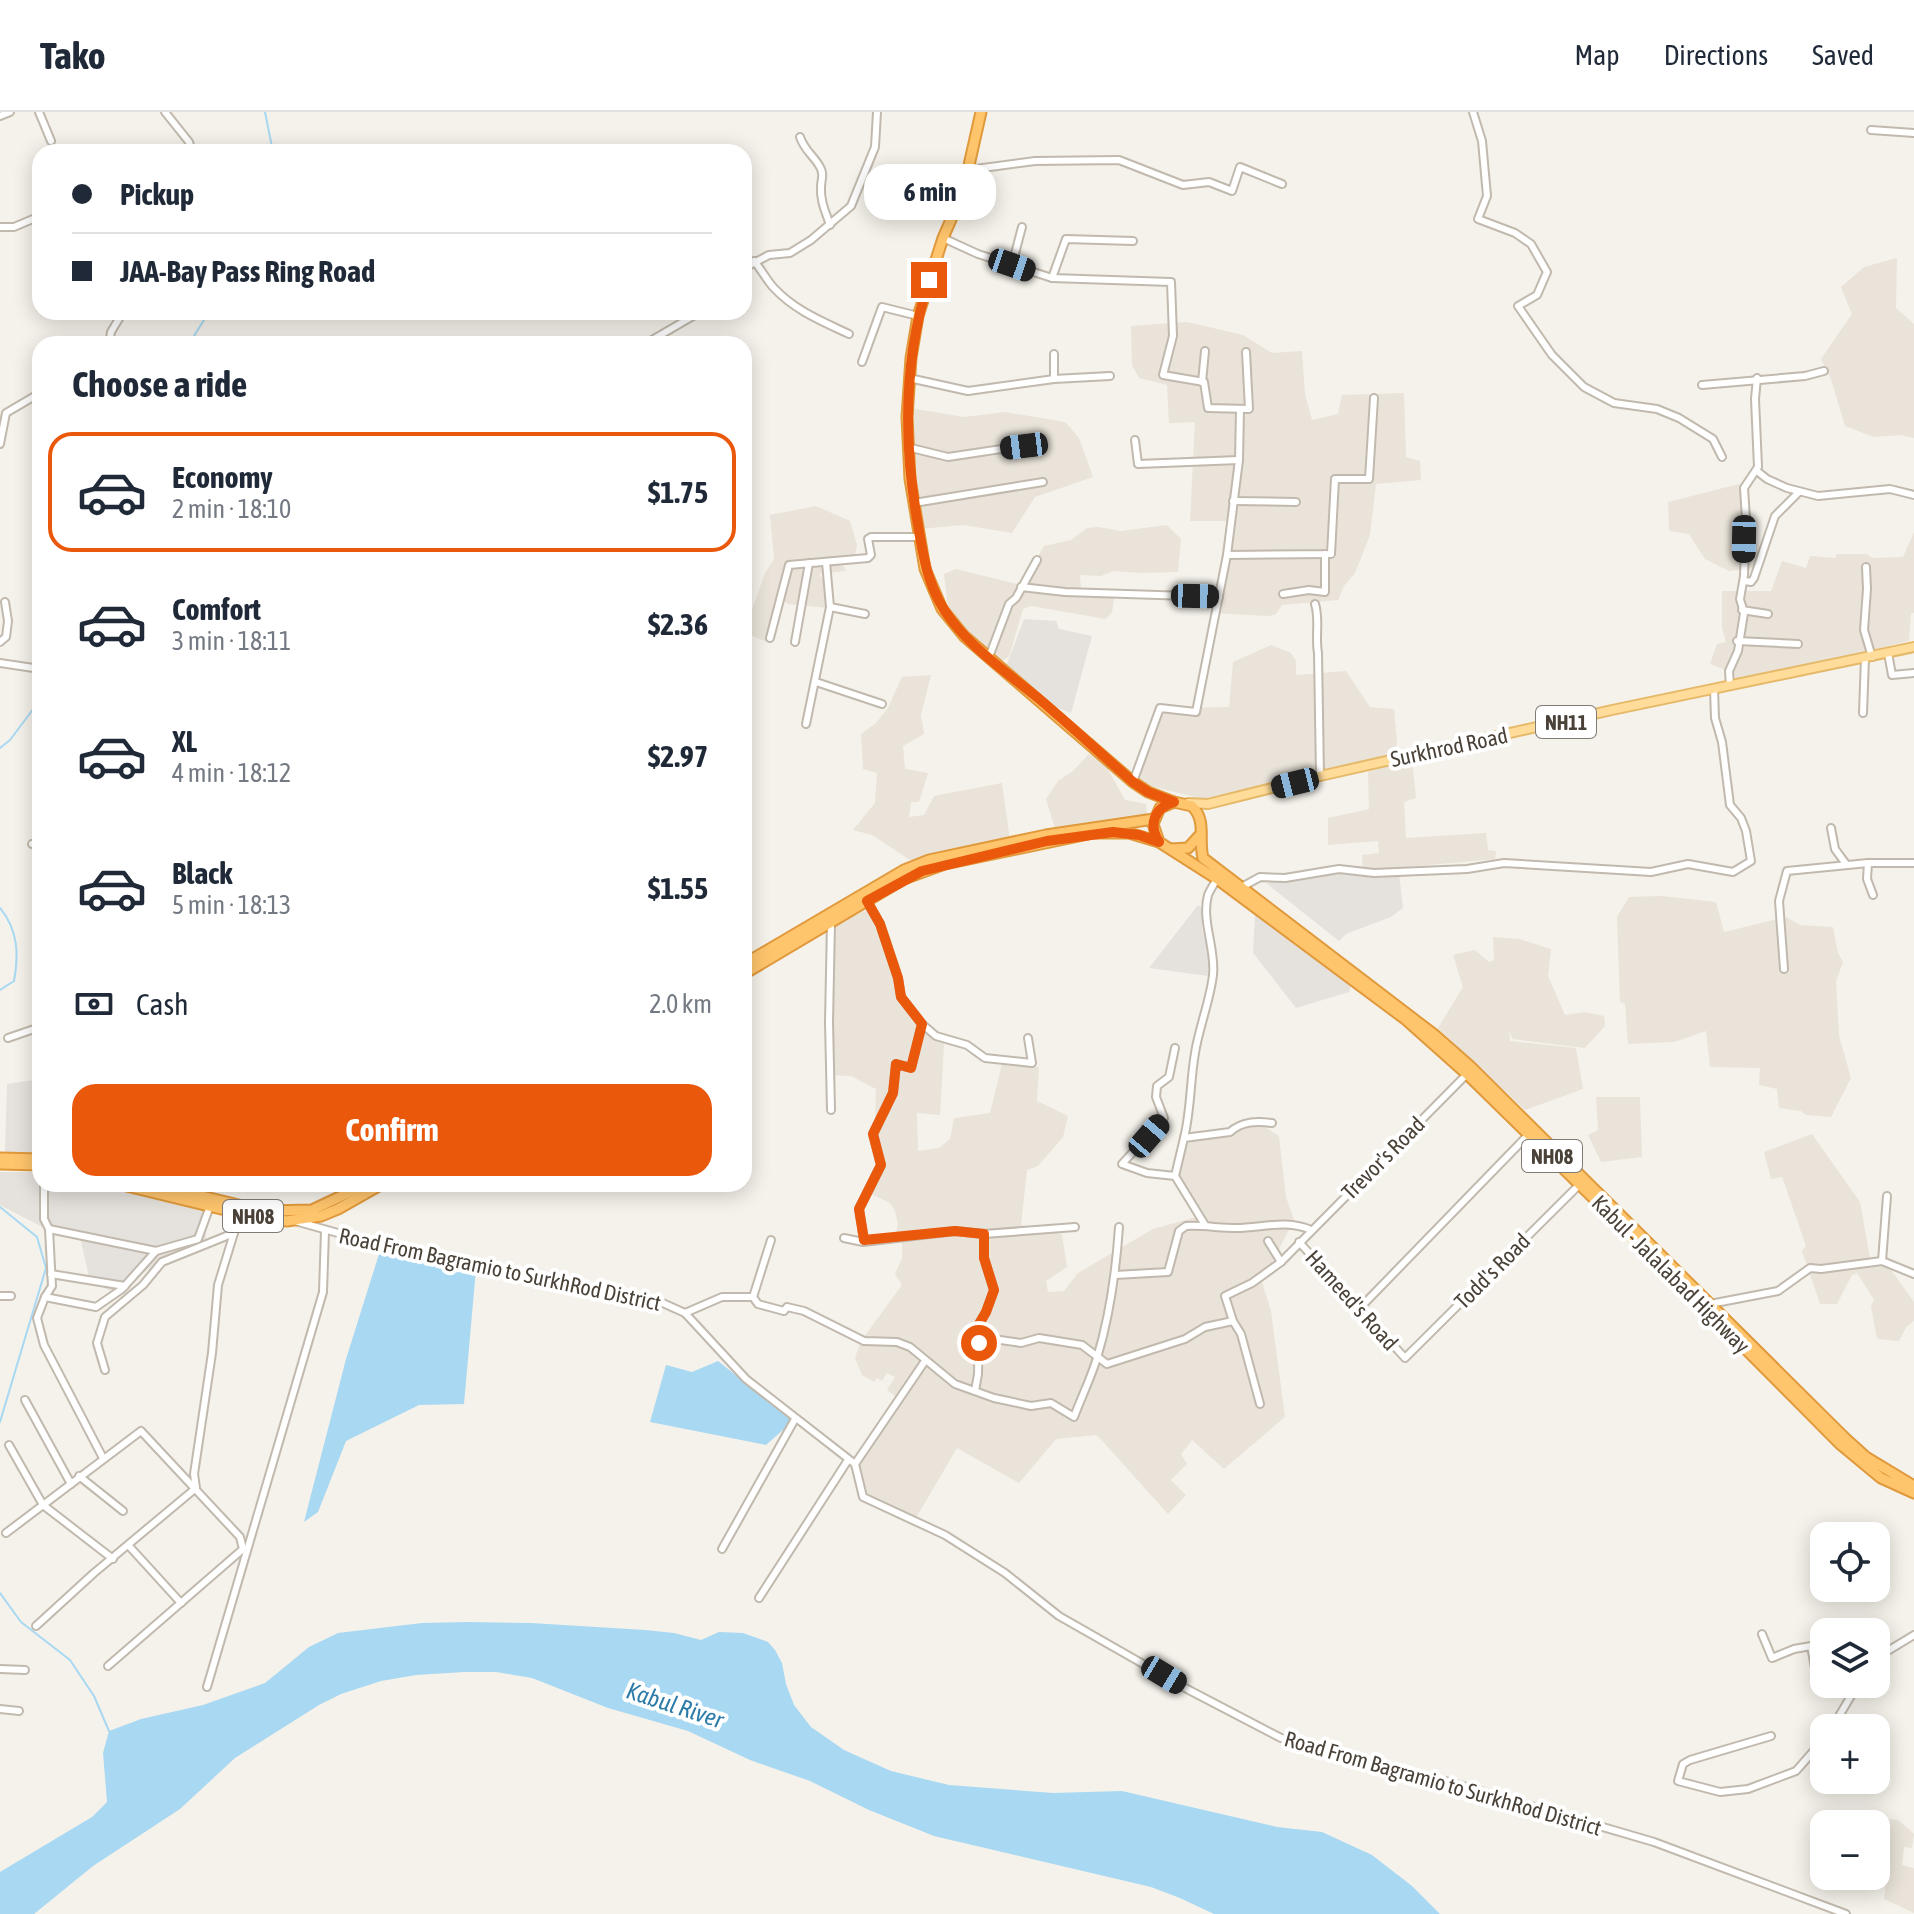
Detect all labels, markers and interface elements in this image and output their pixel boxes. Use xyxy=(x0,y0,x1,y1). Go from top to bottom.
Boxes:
text: Tako xyxy=(40,34,106,77)
text: Map xyxy=(1575,39,1620,71)
text: Directions xyxy=(1664,39,1768,71)
text: Saved xyxy=(1812,39,1874,71)
callout: 6 min xyxy=(863,164,995,220)
text: Pickup xyxy=(120,177,194,211)
text: 6 min xyxy=(903,177,957,207)
car xyxy=(985,246,1039,284)
text: JAA-Bay Pass Ring Road xyxy=(120,254,375,288)
route end xyxy=(911,262,947,298)
text: Choose a ride xyxy=(72,363,247,405)
car xyxy=(999,431,1049,461)
icon: car xyxy=(76,456,148,528)
text: Economy xyxy=(172,460,273,494)
text: $1.75 xyxy=(648,475,708,509)
text: 2 min · 18:10 xyxy=(172,494,291,524)
car xyxy=(1732,515,1756,563)
car xyxy=(1171,584,1219,608)
icon: car xyxy=(76,588,148,660)
text: Comfort xyxy=(172,592,261,626)
text: $2.36 xyxy=(648,607,708,641)
text: 3 min · 18:11 xyxy=(172,626,291,656)
road number: NH11 xyxy=(1536,706,1596,738)
icon: car xyxy=(76,720,148,792)
street label: Surkhrod Road xyxy=(1388,722,1510,772)
text: XL xyxy=(172,724,197,758)
text: $2.97 xyxy=(648,739,708,773)
text: 4 min · 18:12 xyxy=(172,758,291,788)
car xyxy=(1269,766,1321,800)
icon: car xyxy=(76,852,148,924)
text: Black xyxy=(172,856,232,890)
text: $1.55 xyxy=(648,871,708,905)
text: 5 min · 18:13 xyxy=(172,890,291,920)
icon: cash xyxy=(72,982,116,1026)
text: Cash xyxy=(136,987,189,1021)
text: 2.0 km xyxy=(649,989,712,1019)
button: Confirm xyxy=(72,1084,712,1176)
car xyxy=(1124,1110,1174,1162)
street label: Trevor's Road xyxy=(1336,1111,1430,1205)
road number: NH08 xyxy=(1522,1140,1582,1172)
street label: Kabul - Jalalabad Highway xyxy=(1587,1190,1755,1358)
road number: NH08 xyxy=(223,1200,283,1232)
street label: Road From Bagramio to SurkhRod District xyxy=(337,1222,663,1316)
street label: Todd's Road xyxy=(1449,1228,1535,1314)
street label: Hameed's Road xyxy=(1300,1245,1404,1355)
route start xyxy=(961,1325,997,1361)
map controls xyxy=(1810,1522,1890,1890)
button: locate xyxy=(1810,1522,1890,1602)
button: layers xyxy=(1810,1618,1890,1698)
car xyxy=(1137,1652,1191,1698)
water label: Kabul River xyxy=(623,1677,728,1734)
button: + xyxy=(1810,1714,1890,1794)
street label: Road From Bagramio to SurkhRod District xyxy=(1282,1725,1604,1841)
button: − xyxy=(1810,1810,1890,1890)

